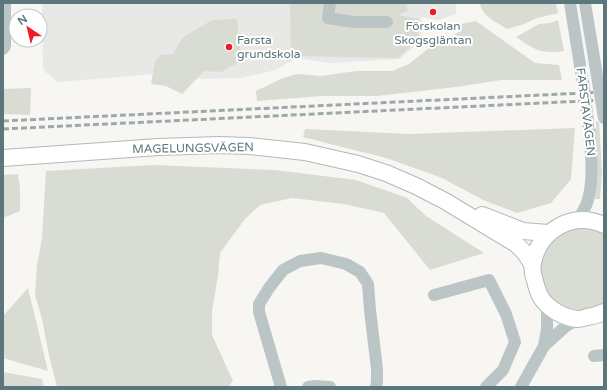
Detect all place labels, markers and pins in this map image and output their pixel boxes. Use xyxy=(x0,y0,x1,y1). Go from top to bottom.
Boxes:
marker: Förskolan Skogsgläntan xyxy=(428,7,438,17)
place label: Förskolan Skogsgläntan xyxy=(394,19,472,47)
place label: Farsta grundskola xyxy=(237,33,301,61)
marker: Farsta grundskola xyxy=(224,42,234,52)

